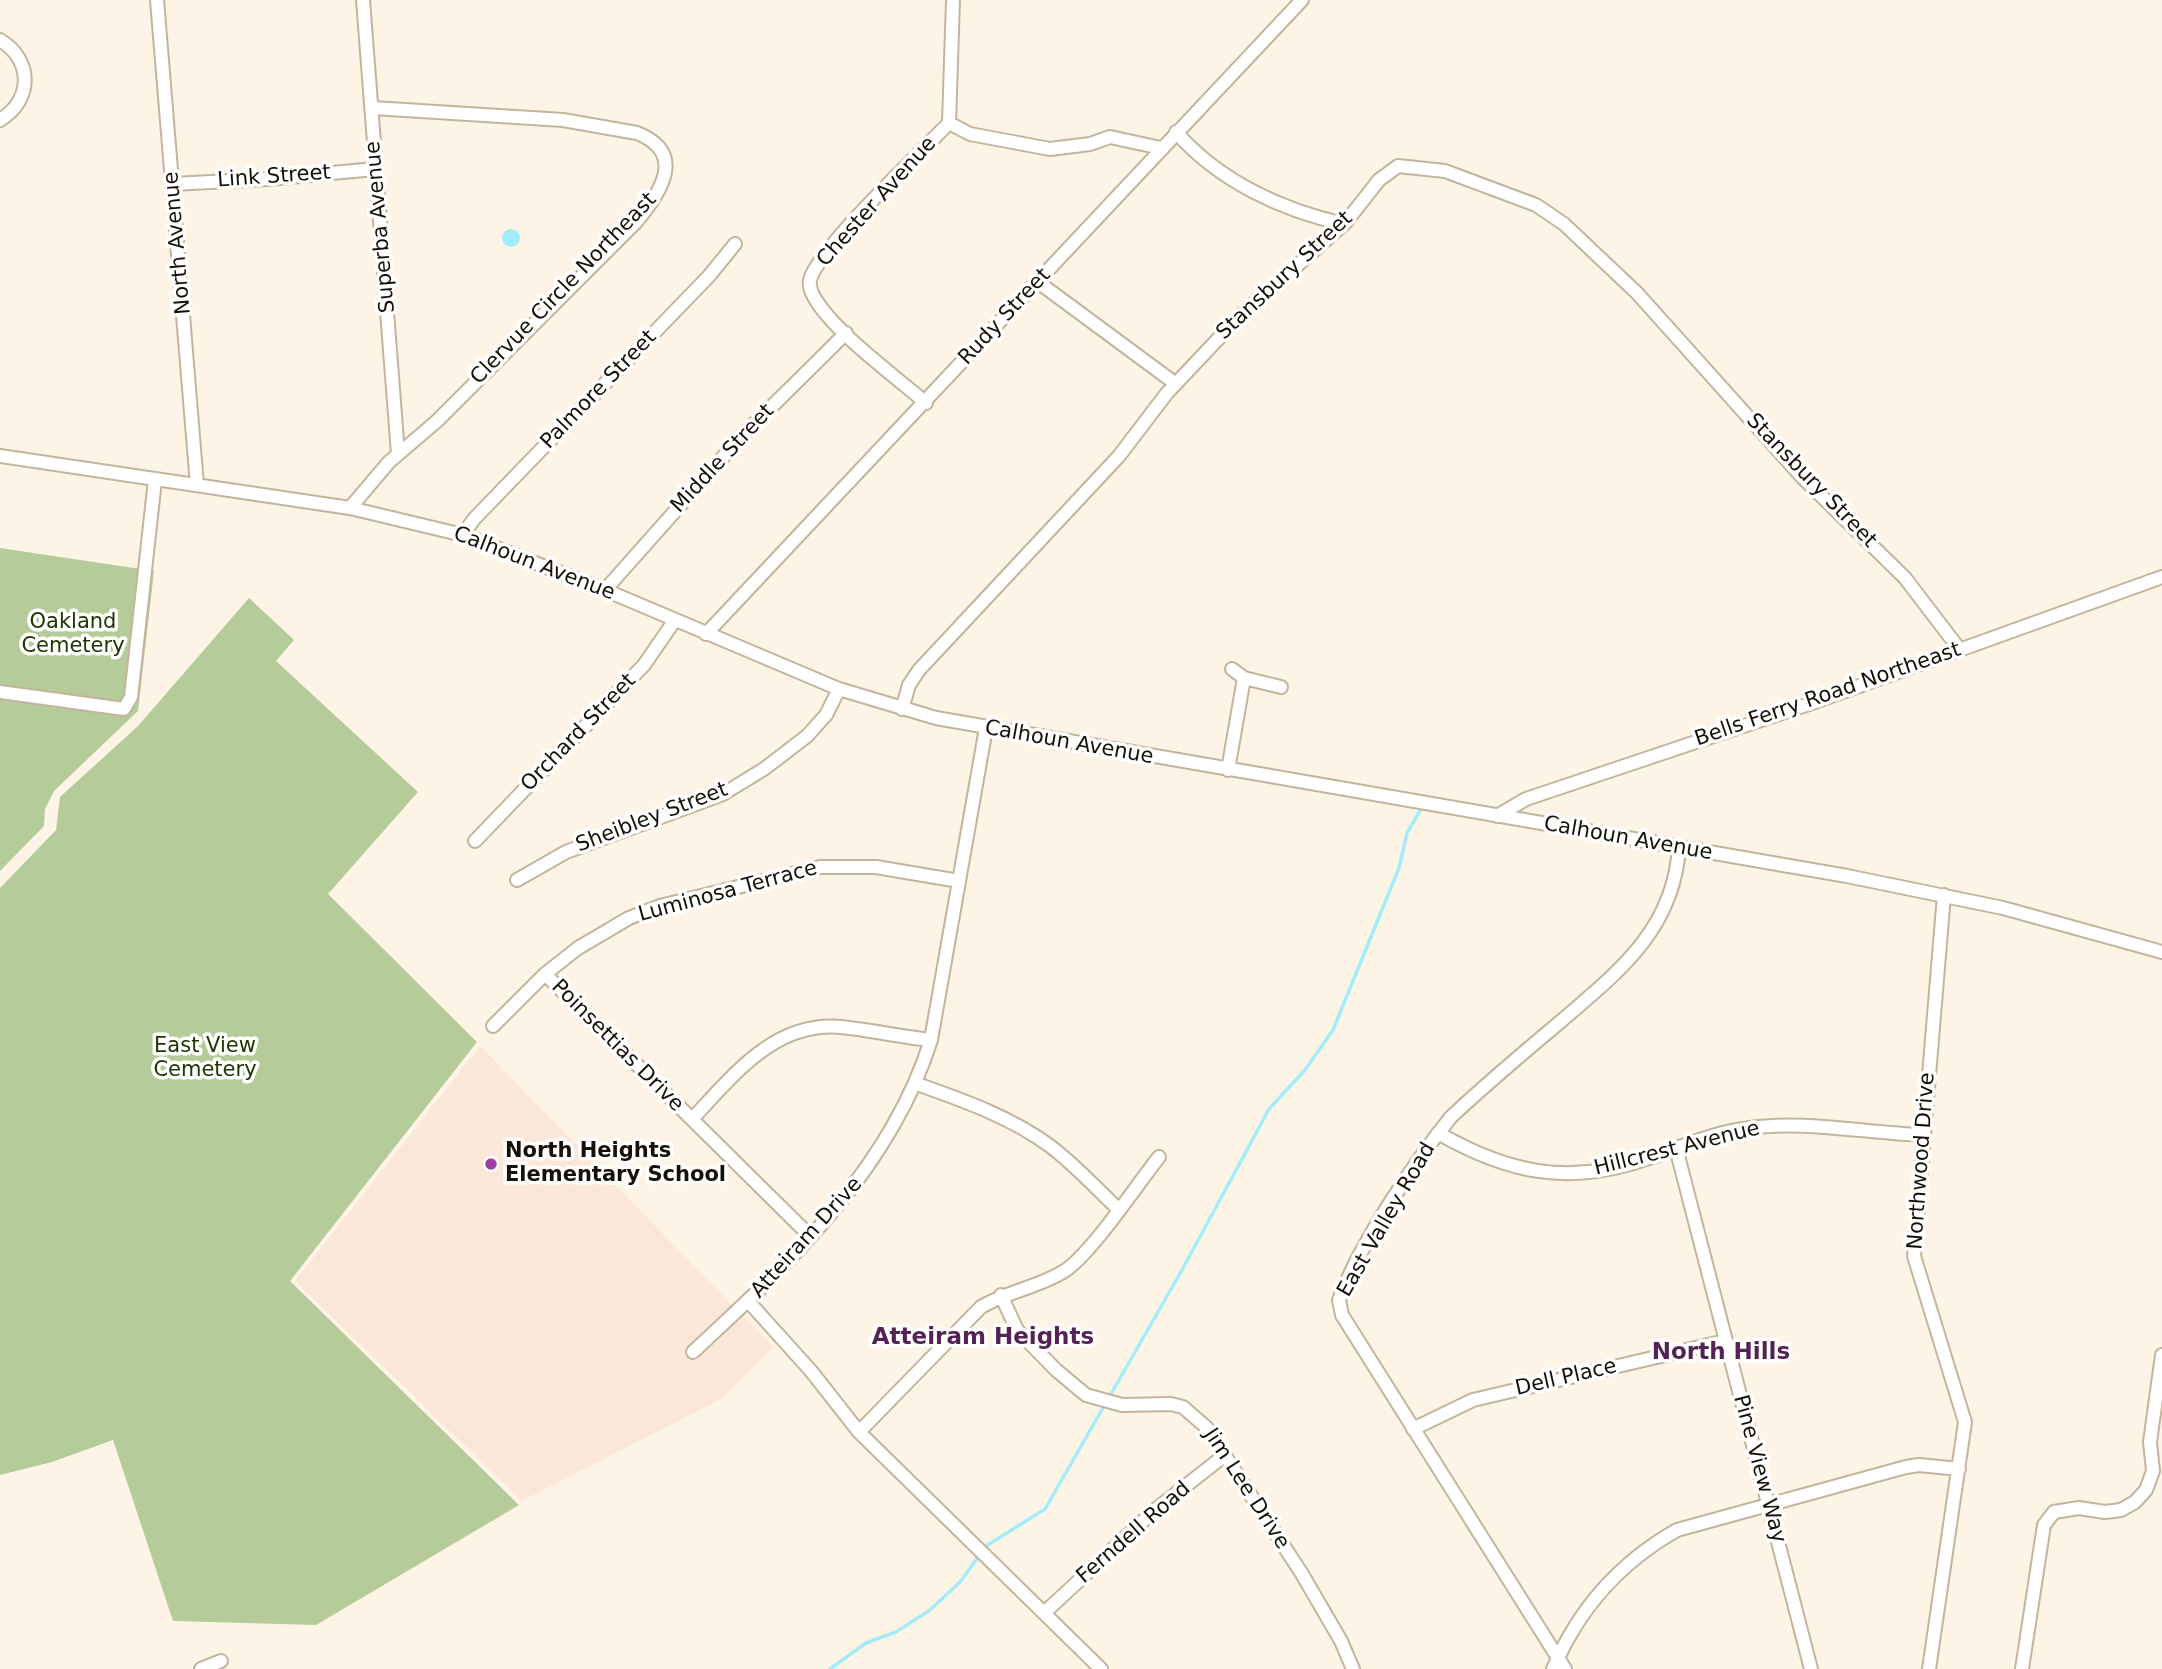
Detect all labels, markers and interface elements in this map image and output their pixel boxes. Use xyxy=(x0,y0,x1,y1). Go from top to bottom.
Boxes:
street label: Chester Avenue xyxy=(812,132,942,272)
street label: Superba Avenue xyxy=(361,140,401,314)
street label: Link Street xyxy=(217,160,331,194)
street label: North Avenue xyxy=(159,170,197,316)
street label: Clervue Circle Northeast xyxy=(466,188,662,390)
street label: Stansbury Street xyxy=(1212,206,1358,346)
street label: Rudy Street xyxy=(954,263,1056,371)
street label: Palmore Street xyxy=(536,325,662,455)
street label: Middle Street xyxy=(666,399,780,519)
street label: Stansbury Street xyxy=(1741,409,1881,553)
street label: Calhoun Avenue xyxy=(450,522,618,606)
park label: Oakland Cemetery xyxy=(21,610,125,660)
street label: Bells Ferry Road Northeast xyxy=(1692,638,1964,752)
street label: Orchard Street xyxy=(516,669,642,797)
street label: Calhoun Avenue xyxy=(983,716,1155,770)
street label: Sheibley Street xyxy=(573,777,731,859)
street label: Calhoun Avenue xyxy=(1542,812,1714,866)
street label: Luminosa Terrace xyxy=(636,856,820,928)
street label: Poinsettias Drive xyxy=(546,975,688,1117)
park label: East View Cemetery xyxy=(153,1034,257,1084)
street label: Northwood Drive xyxy=(1903,1072,1941,1250)
street label: Hillcrest Avenue xyxy=(1592,1116,1762,1182)
street label: East Valley Road xyxy=(1333,1138,1441,1302)
place label: North Heights Elementary School xyxy=(505,1139,726,1189)
marker: North Heights Elementary School xyxy=(483,1156,499,1172)
street label: Atteiram Drive xyxy=(746,1172,868,1304)
district label: Atteiram Heights xyxy=(872,1324,1094,1352)
district label: North Hills xyxy=(1652,1339,1790,1367)
street label: Dell Place xyxy=(1513,1354,1619,1402)
street label: Pine View Way xyxy=(1727,1392,1791,1546)
street label: Jim Lee Drive xyxy=(1198,1424,1294,1554)
street label: Ferndell Road xyxy=(1072,1477,1196,1589)

